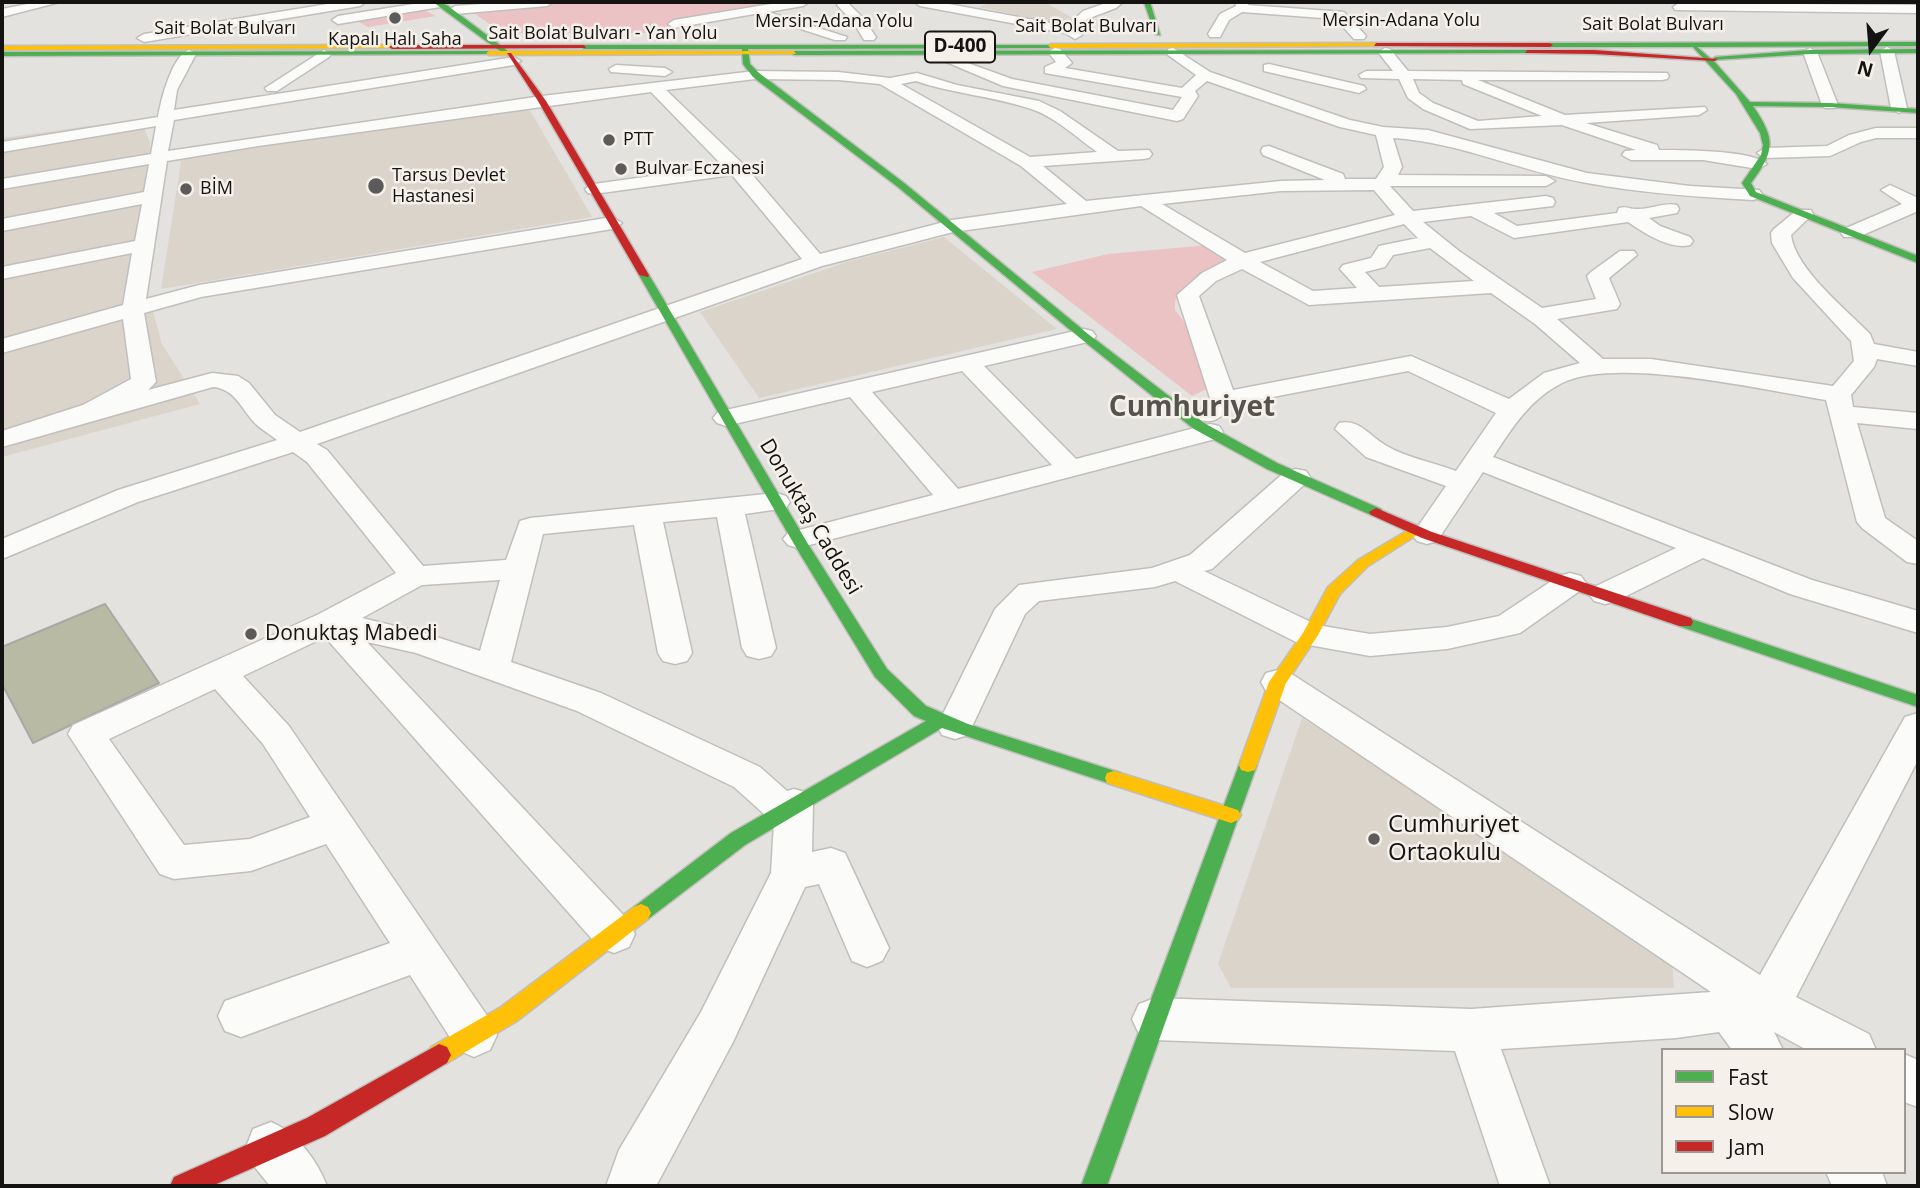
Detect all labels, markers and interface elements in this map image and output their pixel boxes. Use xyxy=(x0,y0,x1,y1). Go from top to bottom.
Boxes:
marker: Kapalı Halı Saha xyxy=(387,10,403,26)
street label: Mersin-Adana Yolu xyxy=(1322,10,1480,32)
street label: Mersin-Adana Yolu xyxy=(755,11,913,33)
street label: Sait Bolat Bulvarı xyxy=(1582,14,1724,36)
north arrow xyxy=(1836,14,1906,84)
street label: Sait Bolat Bulvarı xyxy=(1015,16,1157,38)
street label: Sait Bolat Bulvarı xyxy=(154,18,296,40)
street label: Sait Bolat Bulvarı - Yan Yolu xyxy=(488,23,718,45)
place label: Kapalı Halı Saha xyxy=(328,29,462,51)
road number: D-400 xyxy=(925,32,995,62)
text: N xyxy=(1854,55,1876,84)
place label: PTT xyxy=(623,129,654,151)
marker: PTT xyxy=(601,132,617,148)
place label: Bulvar Eczanesi xyxy=(635,158,765,180)
marker: Bulvar Eczanesi xyxy=(613,161,629,177)
place label: Tarsus Devlet Hastanesi xyxy=(392,165,505,208)
marker: Tarsus Devlet Hastanesi xyxy=(366,176,386,196)
place label: BİM xyxy=(200,178,233,200)
marker: BİM xyxy=(178,181,194,197)
district label: Cumhuriyet xyxy=(1109,391,1275,425)
street label: Donuktaş Caddesi xyxy=(754,435,866,599)
place label: Donuktaş Mabedi xyxy=(265,621,438,647)
marker: Donuktaş Mabedi xyxy=(243,626,259,642)
place label: Cumhuriyet Ortaokulu xyxy=(1388,811,1519,867)
marker: Cumhuriyet Ortaokulu xyxy=(1366,831,1382,847)
legend xyxy=(1661,1048,1906,1174)
text: Fast xyxy=(1728,1063,1768,1091)
text: Slow xyxy=(1728,1098,1774,1126)
text: Jam xyxy=(1728,1133,1765,1161)

